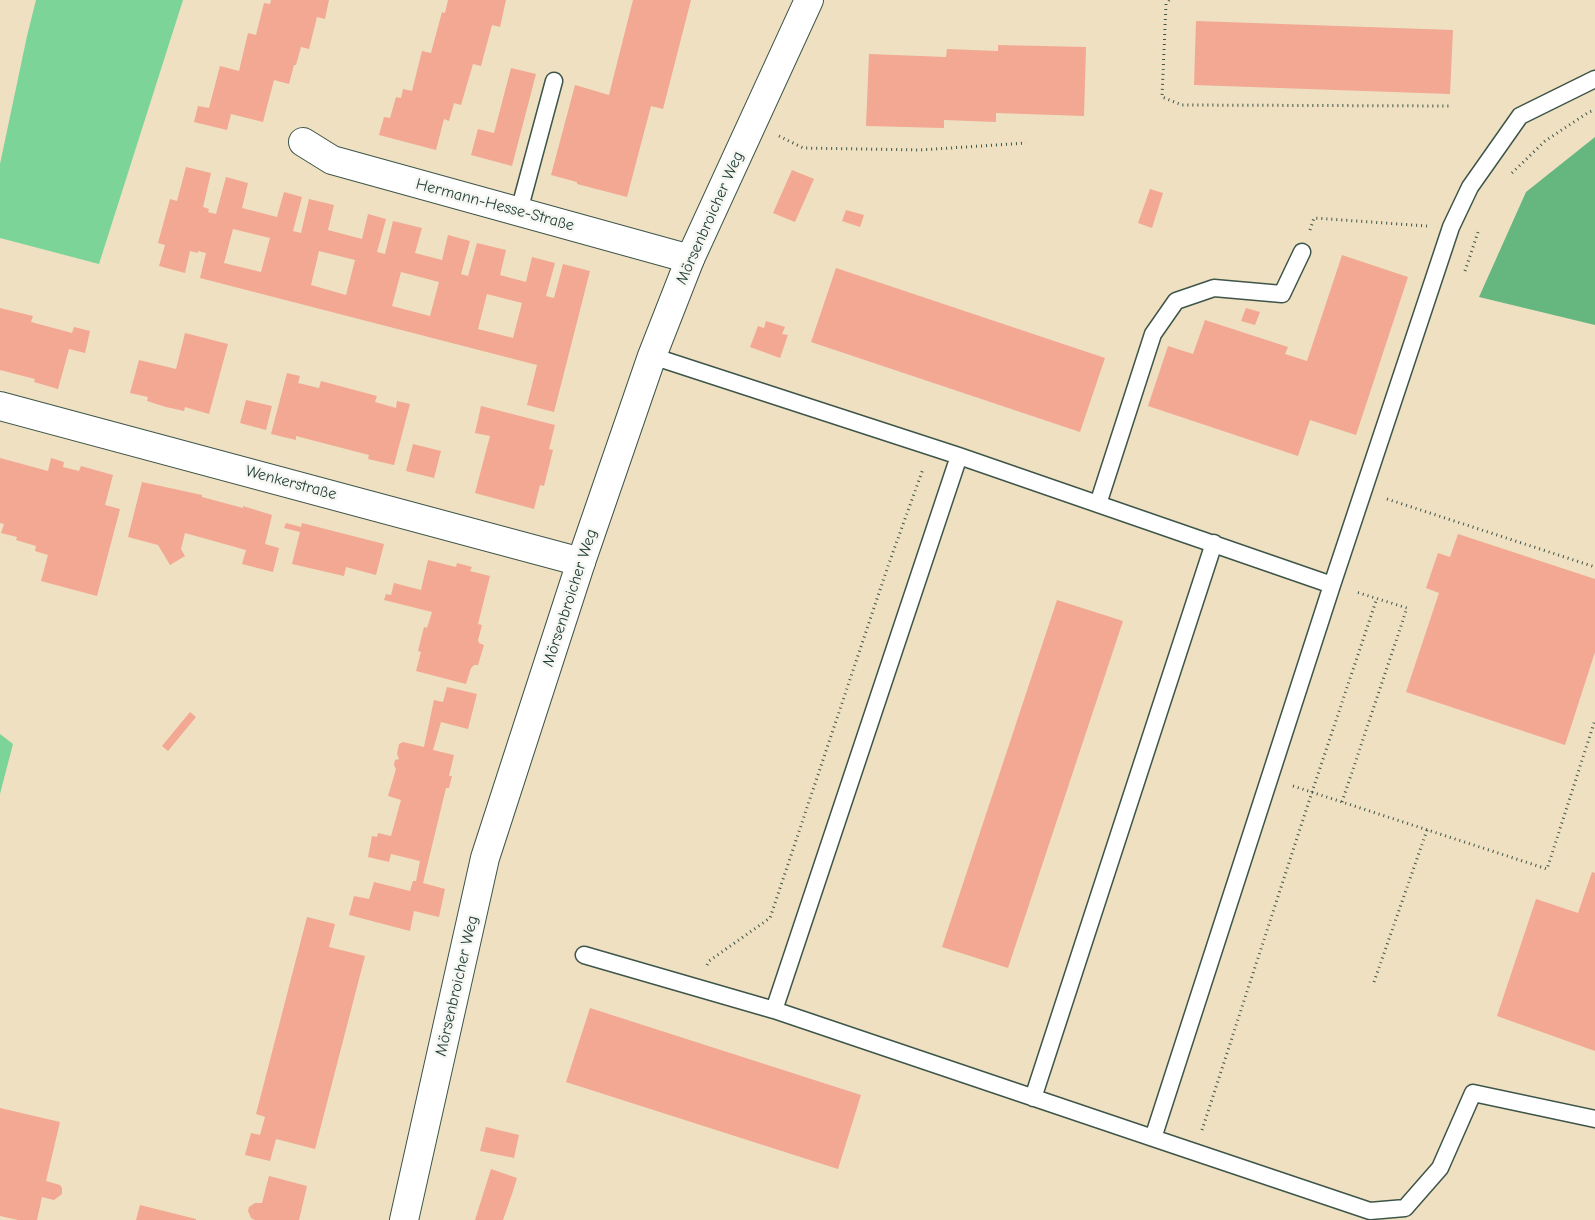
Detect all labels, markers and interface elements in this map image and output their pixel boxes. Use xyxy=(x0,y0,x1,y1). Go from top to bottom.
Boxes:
street label: Mörsenbroicher Weg xyxy=(672,148,748,288)
street label: Hermann-Hesse-Straße xyxy=(414,175,576,235)
street label: Wenkerstraße xyxy=(243,462,339,504)
street label: Mörsenbroicher Weg xyxy=(539,527,601,669)
street label: Mörsenbroicher Weg xyxy=(431,914,483,1058)

